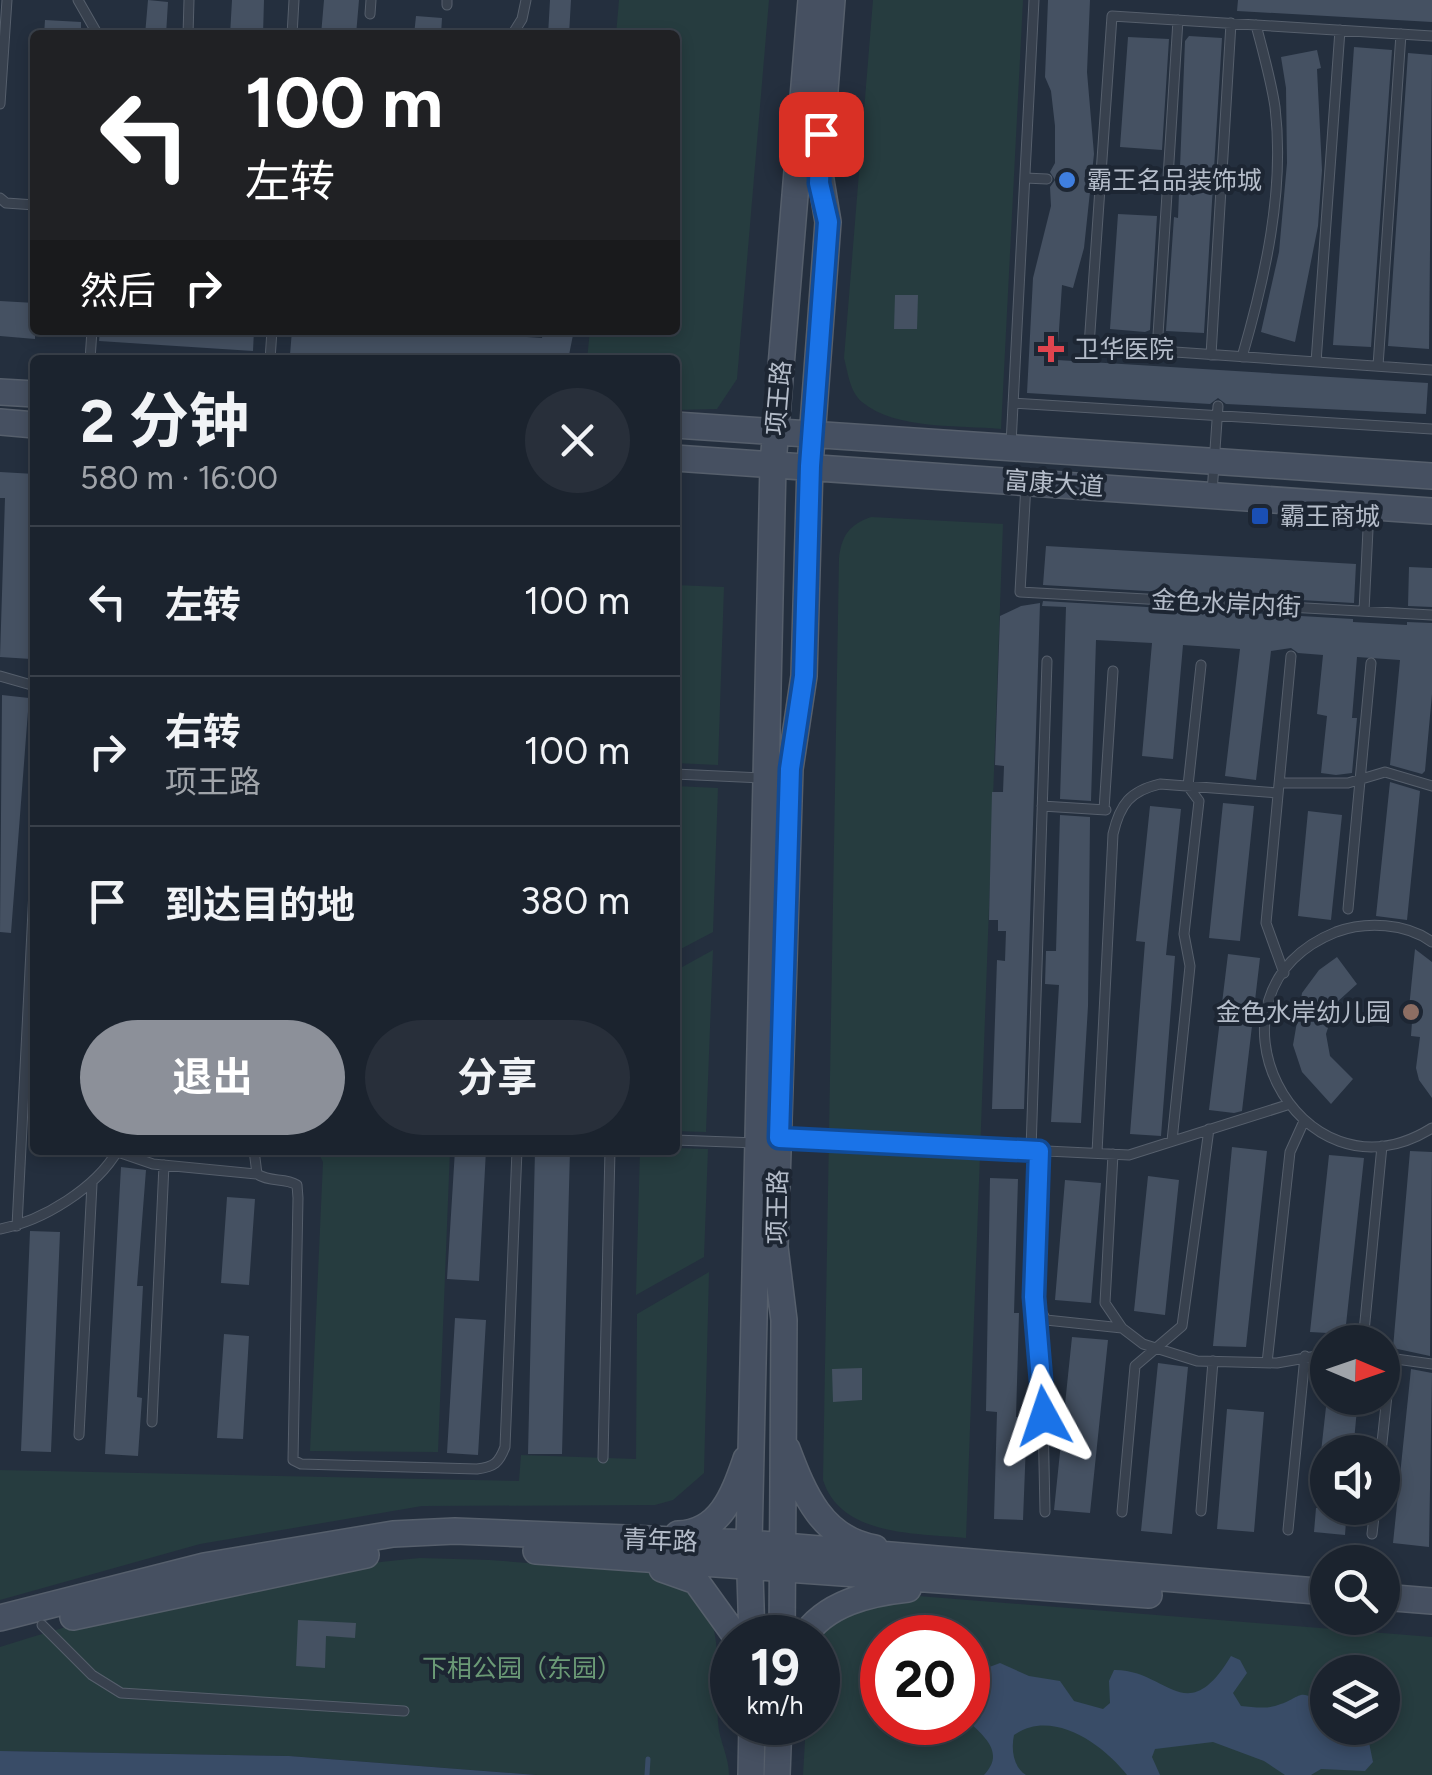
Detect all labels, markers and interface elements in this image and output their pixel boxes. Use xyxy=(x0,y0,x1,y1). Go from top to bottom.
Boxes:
text: 100 m xyxy=(245,60,443,145)
icon: left xyxy=(80,70,210,200)
pin xyxy=(779,92,864,177)
icon: arrive xyxy=(794,107,849,162)
text: 左转 xyxy=(245,154,335,208)
place label: 霸王名品装饰城 xyxy=(1087,165,1262,195)
marker: 霸王名品装饰城 xyxy=(1056,169,1078,191)
icon: right xyxy=(176,260,231,315)
text: 然后 xyxy=(80,268,156,314)
place label: 卫华医院 xyxy=(1074,334,1174,364)
marker: 卫华医院 xyxy=(1038,336,1064,362)
street label: 项王路 xyxy=(760,359,796,437)
text: 2 分钟 xyxy=(80,385,249,457)
button: close xyxy=(525,388,630,493)
text: 580 m · 16:00 xyxy=(80,459,278,497)
street label: 富康大道 xyxy=(1003,465,1105,501)
place label: 霸王商城 xyxy=(1280,501,1380,531)
marker: 霸王商城 xyxy=(1249,505,1271,527)
icon: left xyxy=(80,574,135,629)
text: 100 m xyxy=(524,578,630,624)
text: 左转 xyxy=(165,582,241,628)
street label: 金色水岸内街 xyxy=(1150,584,1302,622)
text: 右转 xyxy=(165,709,241,755)
icon: right xyxy=(80,724,135,779)
text: 100 m xyxy=(524,728,630,774)
text: 项王路 xyxy=(165,763,261,801)
icon: arrive xyxy=(80,874,135,929)
text: 380 m xyxy=(520,878,630,924)
text: 到达目的地 xyxy=(165,882,355,928)
place label: 金色水岸幼儿园 xyxy=(1216,997,1391,1027)
marker: 金色水岸幼儿园 xyxy=(1400,1001,1422,1023)
button: 退出 xyxy=(80,1020,345,1135)
button: 分享 xyxy=(365,1020,630,1135)
street label: 项王路 xyxy=(761,1169,793,1245)
north arrow xyxy=(1310,1325,1400,1415)
map controls xyxy=(1310,1325,1400,1745)
position arrow xyxy=(992,1364,1096,1468)
button: sound xyxy=(1310,1435,1400,1525)
street label: 青年路 xyxy=(622,1524,698,1556)
button: search xyxy=(1310,1545,1400,1635)
speed limit sign: 20 xyxy=(860,1615,990,1745)
text: 19 xyxy=(750,1637,800,1698)
park label: 下相公园（东园） xyxy=(422,1653,622,1683)
button: layers xyxy=(1310,1655,1400,1745)
text: km/h xyxy=(746,1690,804,1720)

